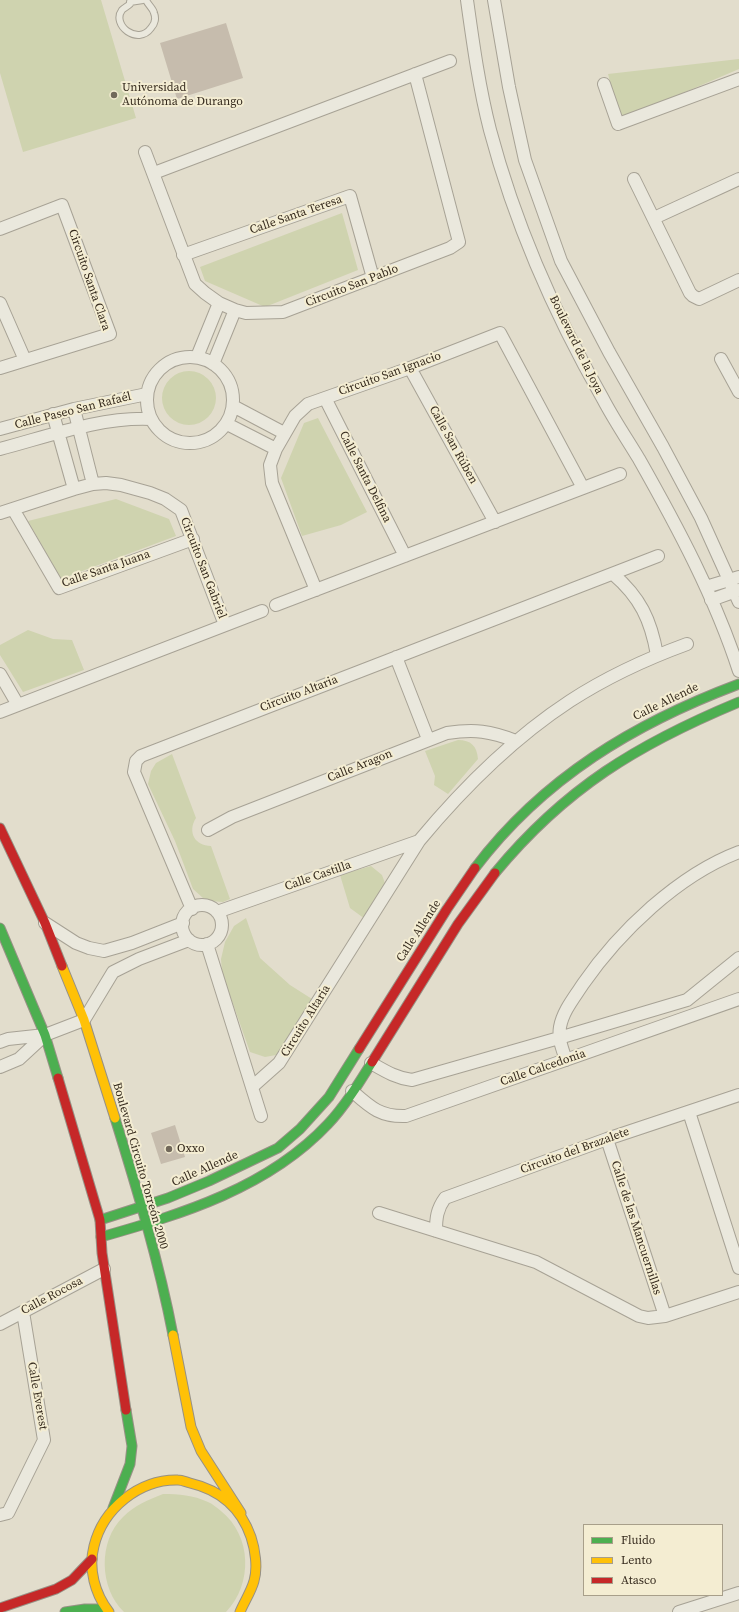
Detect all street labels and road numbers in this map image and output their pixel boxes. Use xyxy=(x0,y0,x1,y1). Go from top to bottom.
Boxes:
street label: Calle Santa Teresa xyxy=(248,192,344,238)
street label: Circuito Santa Clara xyxy=(65,227,113,333)
street label: Circuito San Pablo xyxy=(304,262,400,310)
street label: Boulevard de la Joya xyxy=(546,293,606,397)
street label: Circuito San Ignacio xyxy=(337,349,443,399)
street label: Calle Paseo San Rafaél xyxy=(13,390,133,432)
street label: Calle San Rúben xyxy=(426,403,480,487)
street label: Calle Santa Delfina xyxy=(336,429,394,525)
street label: Circuito San Gabriel xyxy=(177,515,229,621)
street label: Calle Santa Juana xyxy=(60,547,152,591)
street label: Circuito Altaria xyxy=(258,673,340,715)
street label: Calle Allende xyxy=(631,680,701,724)
street label: Calle Aragon xyxy=(325,746,395,786)
street label: Calle Castilla xyxy=(283,858,353,894)
street label: Calle Allende xyxy=(394,897,444,965)
street label: Circuito Altaria xyxy=(278,982,334,1060)
street label: Calle Calcedonia xyxy=(498,1047,588,1089)
street label: Boulevard Circuito Torreón 2000 xyxy=(109,1081,171,1251)
street label: Circuito del Brazalete xyxy=(519,1125,631,1177)
street label: Calle Allende xyxy=(170,1148,240,1190)
street label: Calle de las Mancuernillas xyxy=(608,1159,664,1297)
street label: Calle Rocosa xyxy=(19,1274,85,1318)
street label: Calle Everest xyxy=(24,1361,50,1431)

